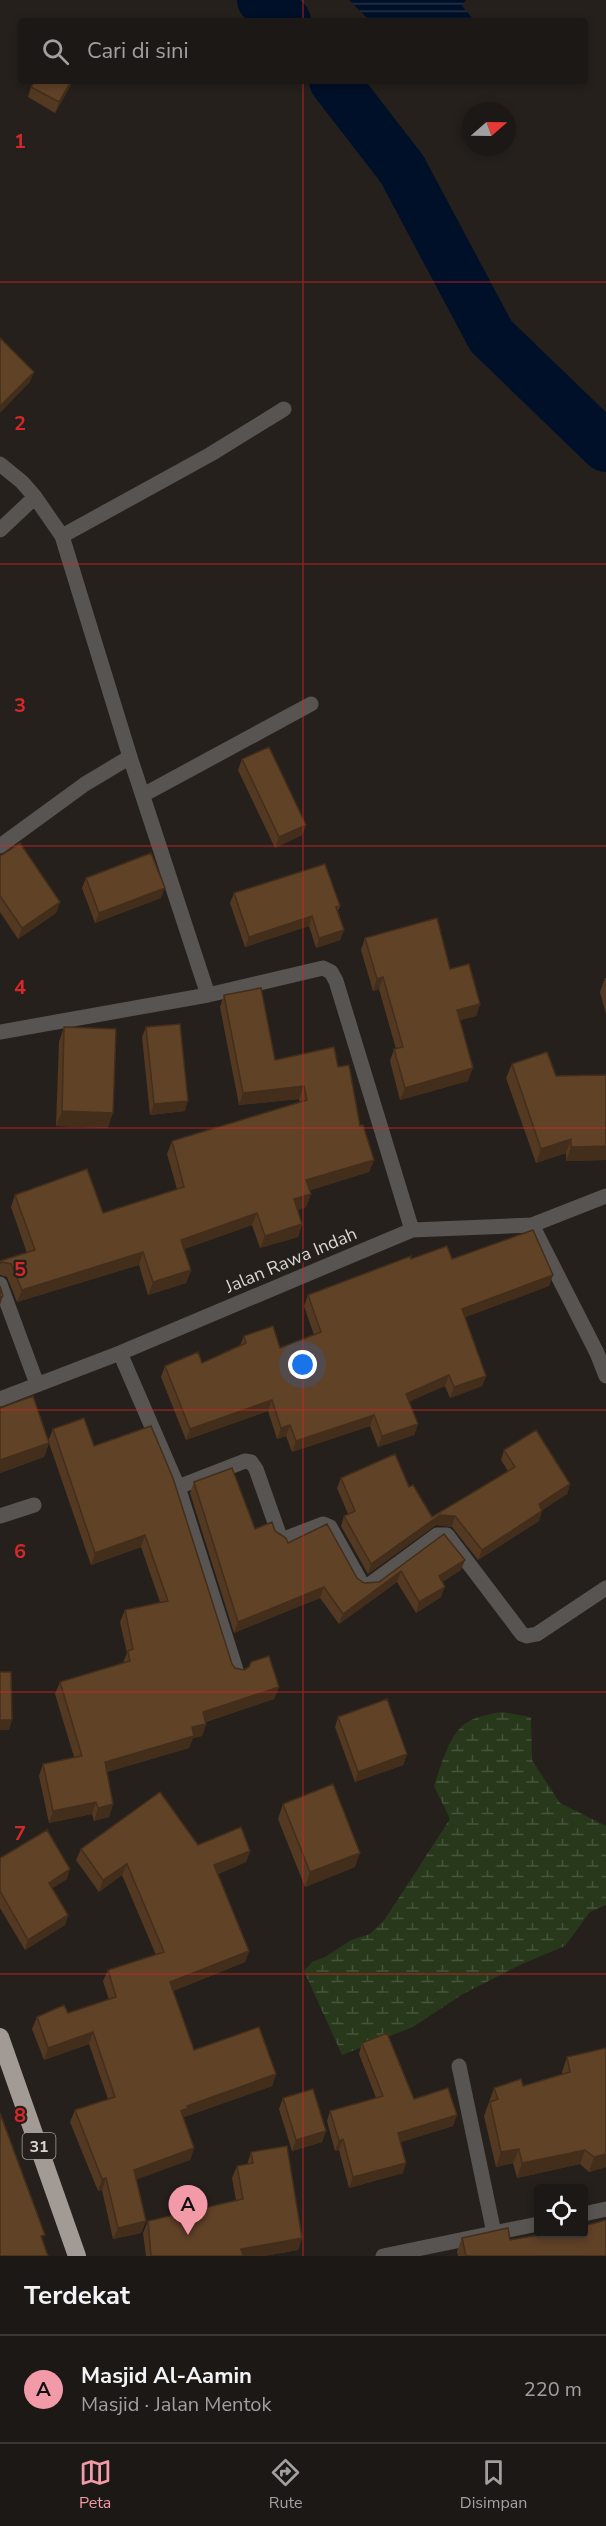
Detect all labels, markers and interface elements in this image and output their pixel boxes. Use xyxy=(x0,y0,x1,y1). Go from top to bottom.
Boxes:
search box xyxy=(18,18,588,84)
icon: search xyxy=(39,35,72,68)
text: Cari di sini xyxy=(87,36,189,66)
north arrow xyxy=(462,102,516,156)
text: 1 xyxy=(14,128,26,155)
text: 2 xyxy=(14,410,26,437)
text: 3 xyxy=(14,692,26,719)
text: 4 xyxy=(14,974,26,1001)
street label: Jalan Rawa Indah xyxy=(221,1221,360,1299)
text: 5 xyxy=(14,1256,26,1283)
your location xyxy=(288,1350,317,1379)
text: 6 xyxy=(14,1538,26,1565)
text: 7 xyxy=(14,1820,26,1847)
text: 8 xyxy=(14,2102,26,2129)
road number: 31 xyxy=(22,2133,56,2159)
map controls xyxy=(534,2184,588,2238)
button: locate xyxy=(534,2184,588,2238)
pin: A xyxy=(168,2186,207,2235)
text: Terdekat xyxy=(24,2278,130,2313)
text: Masjid Al-Aamin xyxy=(81,2361,252,2391)
text: A xyxy=(36,2376,51,2403)
text: 220 m xyxy=(524,2376,582,2403)
text: Masjid · Jalan Mentok xyxy=(81,2391,271,2418)
tab: Peta xyxy=(79,2456,112,2514)
tab: Rute xyxy=(269,2456,303,2514)
tab: Disimpan xyxy=(460,2456,527,2514)

